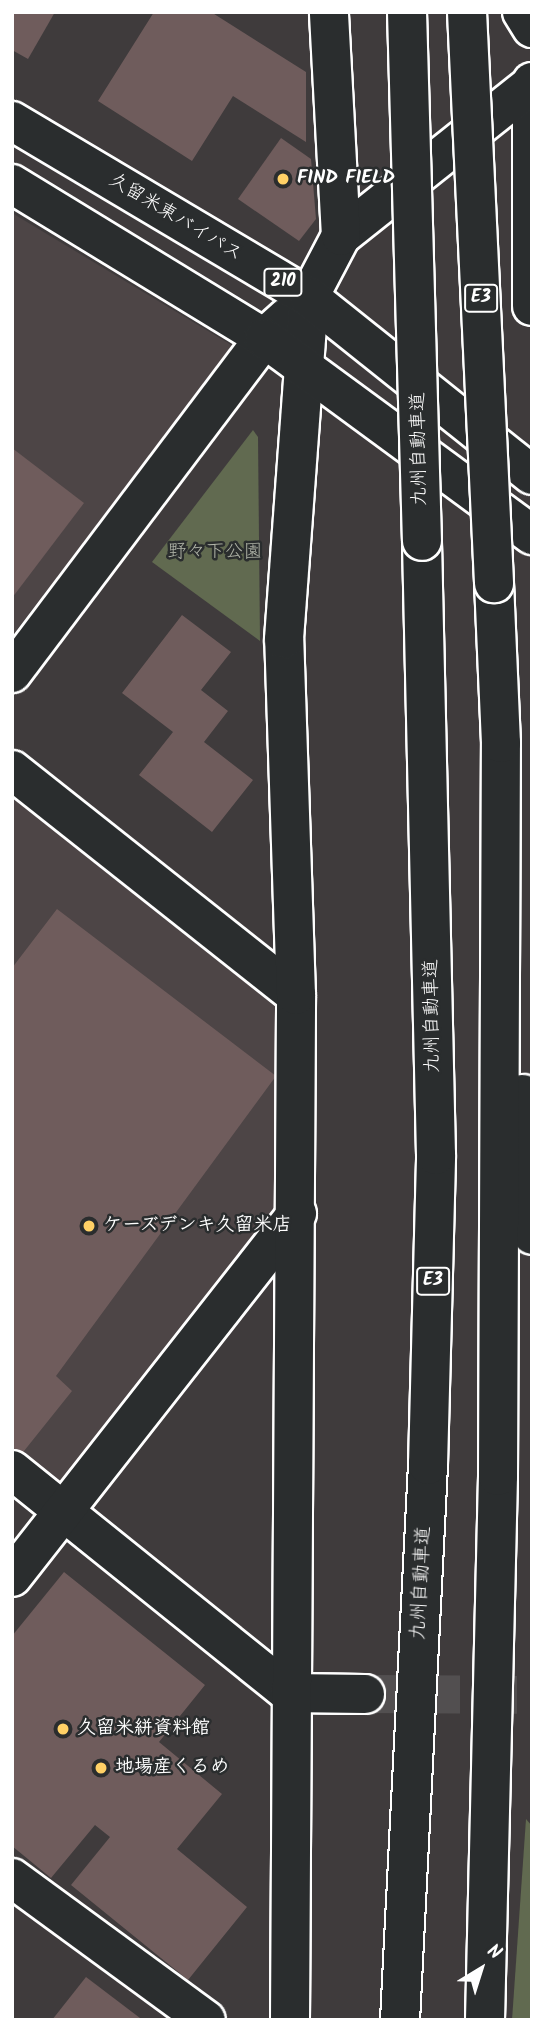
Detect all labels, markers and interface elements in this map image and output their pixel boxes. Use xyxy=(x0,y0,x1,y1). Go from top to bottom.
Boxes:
place label: FIND FIELD xyxy=(297,168,395,190)
street label: 久留米東バイパス xyxy=(104,169,246,267)
marker: FIND FIELD xyxy=(275,171,291,187)
road number: 210 xyxy=(262,268,304,296)
road number: E3 xyxy=(463,284,498,312)
street label: 九州自動車道 xyxy=(408,392,432,506)
park label: 野々下公園 xyxy=(168,542,262,564)
street label: 九州自動車道 xyxy=(421,959,445,1073)
place label: ケーズデンキ久留米店 xyxy=(103,1215,293,1237)
marker: ケーズデンキ久留米店 xyxy=(81,1218,97,1234)
road number: E3 xyxy=(416,1266,450,1296)
street label: 九州自動車道 xyxy=(408,1525,436,1641)
place label: 久留米絣資料館 xyxy=(77,1718,210,1740)
marker: 久留米絣資料館 xyxy=(55,1721,71,1737)
place label: 地場産くるめ xyxy=(115,1757,229,1779)
marker: 地場産くるめ xyxy=(93,1760,109,1776)
north arrow xyxy=(446,1934,516,2004)
text: N xyxy=(480,1937,508,1968)

